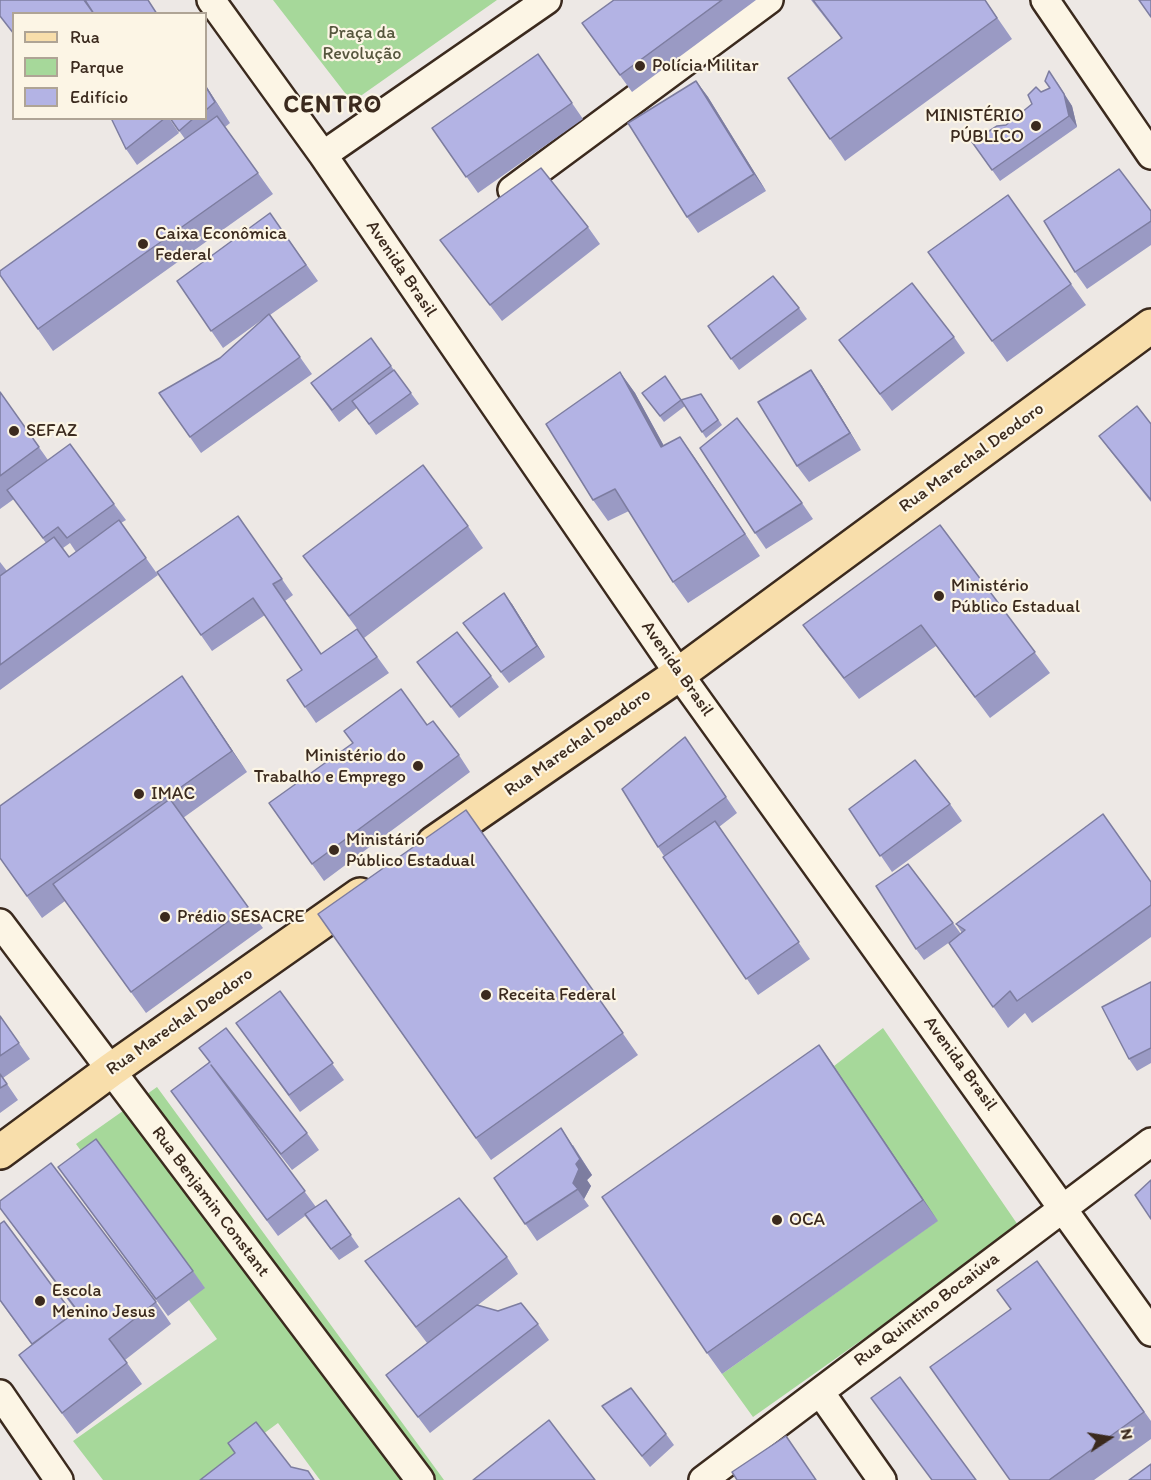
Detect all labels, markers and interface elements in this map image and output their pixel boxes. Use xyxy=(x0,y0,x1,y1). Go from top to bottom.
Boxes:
legend xyxy=(12,12,207,120)
park label: Praça da Revolução xyxy=(323,22,401,64)
text: Rua xyxy=(70,26,100,48)
place label: Polícia Militar xyxy=(652,55,759,77)
text: Parque xyxy=(70,56,124,78)
marker: Polícia Militar xyxy=(633,59,647,73)
text: Edifício xyxy=(70,86,128,108)
district label: CENTRO xyxy=(283,92,383,120)
place label: MINISTÉRIO PÚBLICO xyxy=(925,105,1024,148)
marker: MINISTÉRIO PÚBLICO xyxy=(1029,119,1043,133)
street label: Avenida Brasil xyxy=(361,217,441,321)
place label: Caixa Econômica Federal xyxy=(155,223,287,266)
marker: Caixa Econômica Federal xyxy=(136,237,150,251)
street label: Rua Marechal Deodoro xyxy=(895,398,1049,518)
place label: SEFAZ xyxy=(26,420,77,442)
marker: SEFAZ xyxy=(7,424,21,438)
place label: Ministério Público Estadual xyxy=(951,575,1080,618)
marker: Ministério Público Estadual xyxy=(932,589,946,603)
street label: Avenida Brasil xyxy=(636,617,718,721)
street label: Rua Marechal Deodoro xyxy=(501,684,655,802)
place label: Ministério do Trabalho e Emprego xyxy=(254,745,406,788)
marker: Ministério do Trabalho e Emprego xyxy=(411,759,425,773)
place label: IMAC xyxy=(151,783,195,805)
marker: IMAC xyxy=(132,787,146,801)
place label: Ministário Público Estadual xyxy=(346,829,475,872)
marker: Ministário Público Estadual xyxy=(327,843,341,857)
place label: Prédio SESACRE xyxy=(177,906,305,928)
marker: Prédio SESACRE xyxy=(158,910,172,924)
street label: Rua Marechal Deodoro xyxy=(103,963,257,1081)
place label: Receita Federal xyxy=(498,984,616,1006)
marker: Receita Federal xyxy=(479,988,493,1002)
street label: Avenida Brasil xyxy=(919,1013,1001,1115)
street label: Rua Benjamin Constant xyxy=(146,1122,274,1282)
place label: OCA xyxy=(789,1209,825,1231)
marker: OCA xyxy=(770,1213,784,1227)
street label: Rua Quintino Bocaiúva xyxy=(850,1248,1004,1372)
place label: Escola Menino Jesus xyxy=(52,1280,156,1322)
marker: Escola Menino Jesus xyxy=(33,1294,47,1308)
north arrow xyxy=(1079,1408,1139,1468)
text: N xyxy=(1117,1427,1138,1441)

